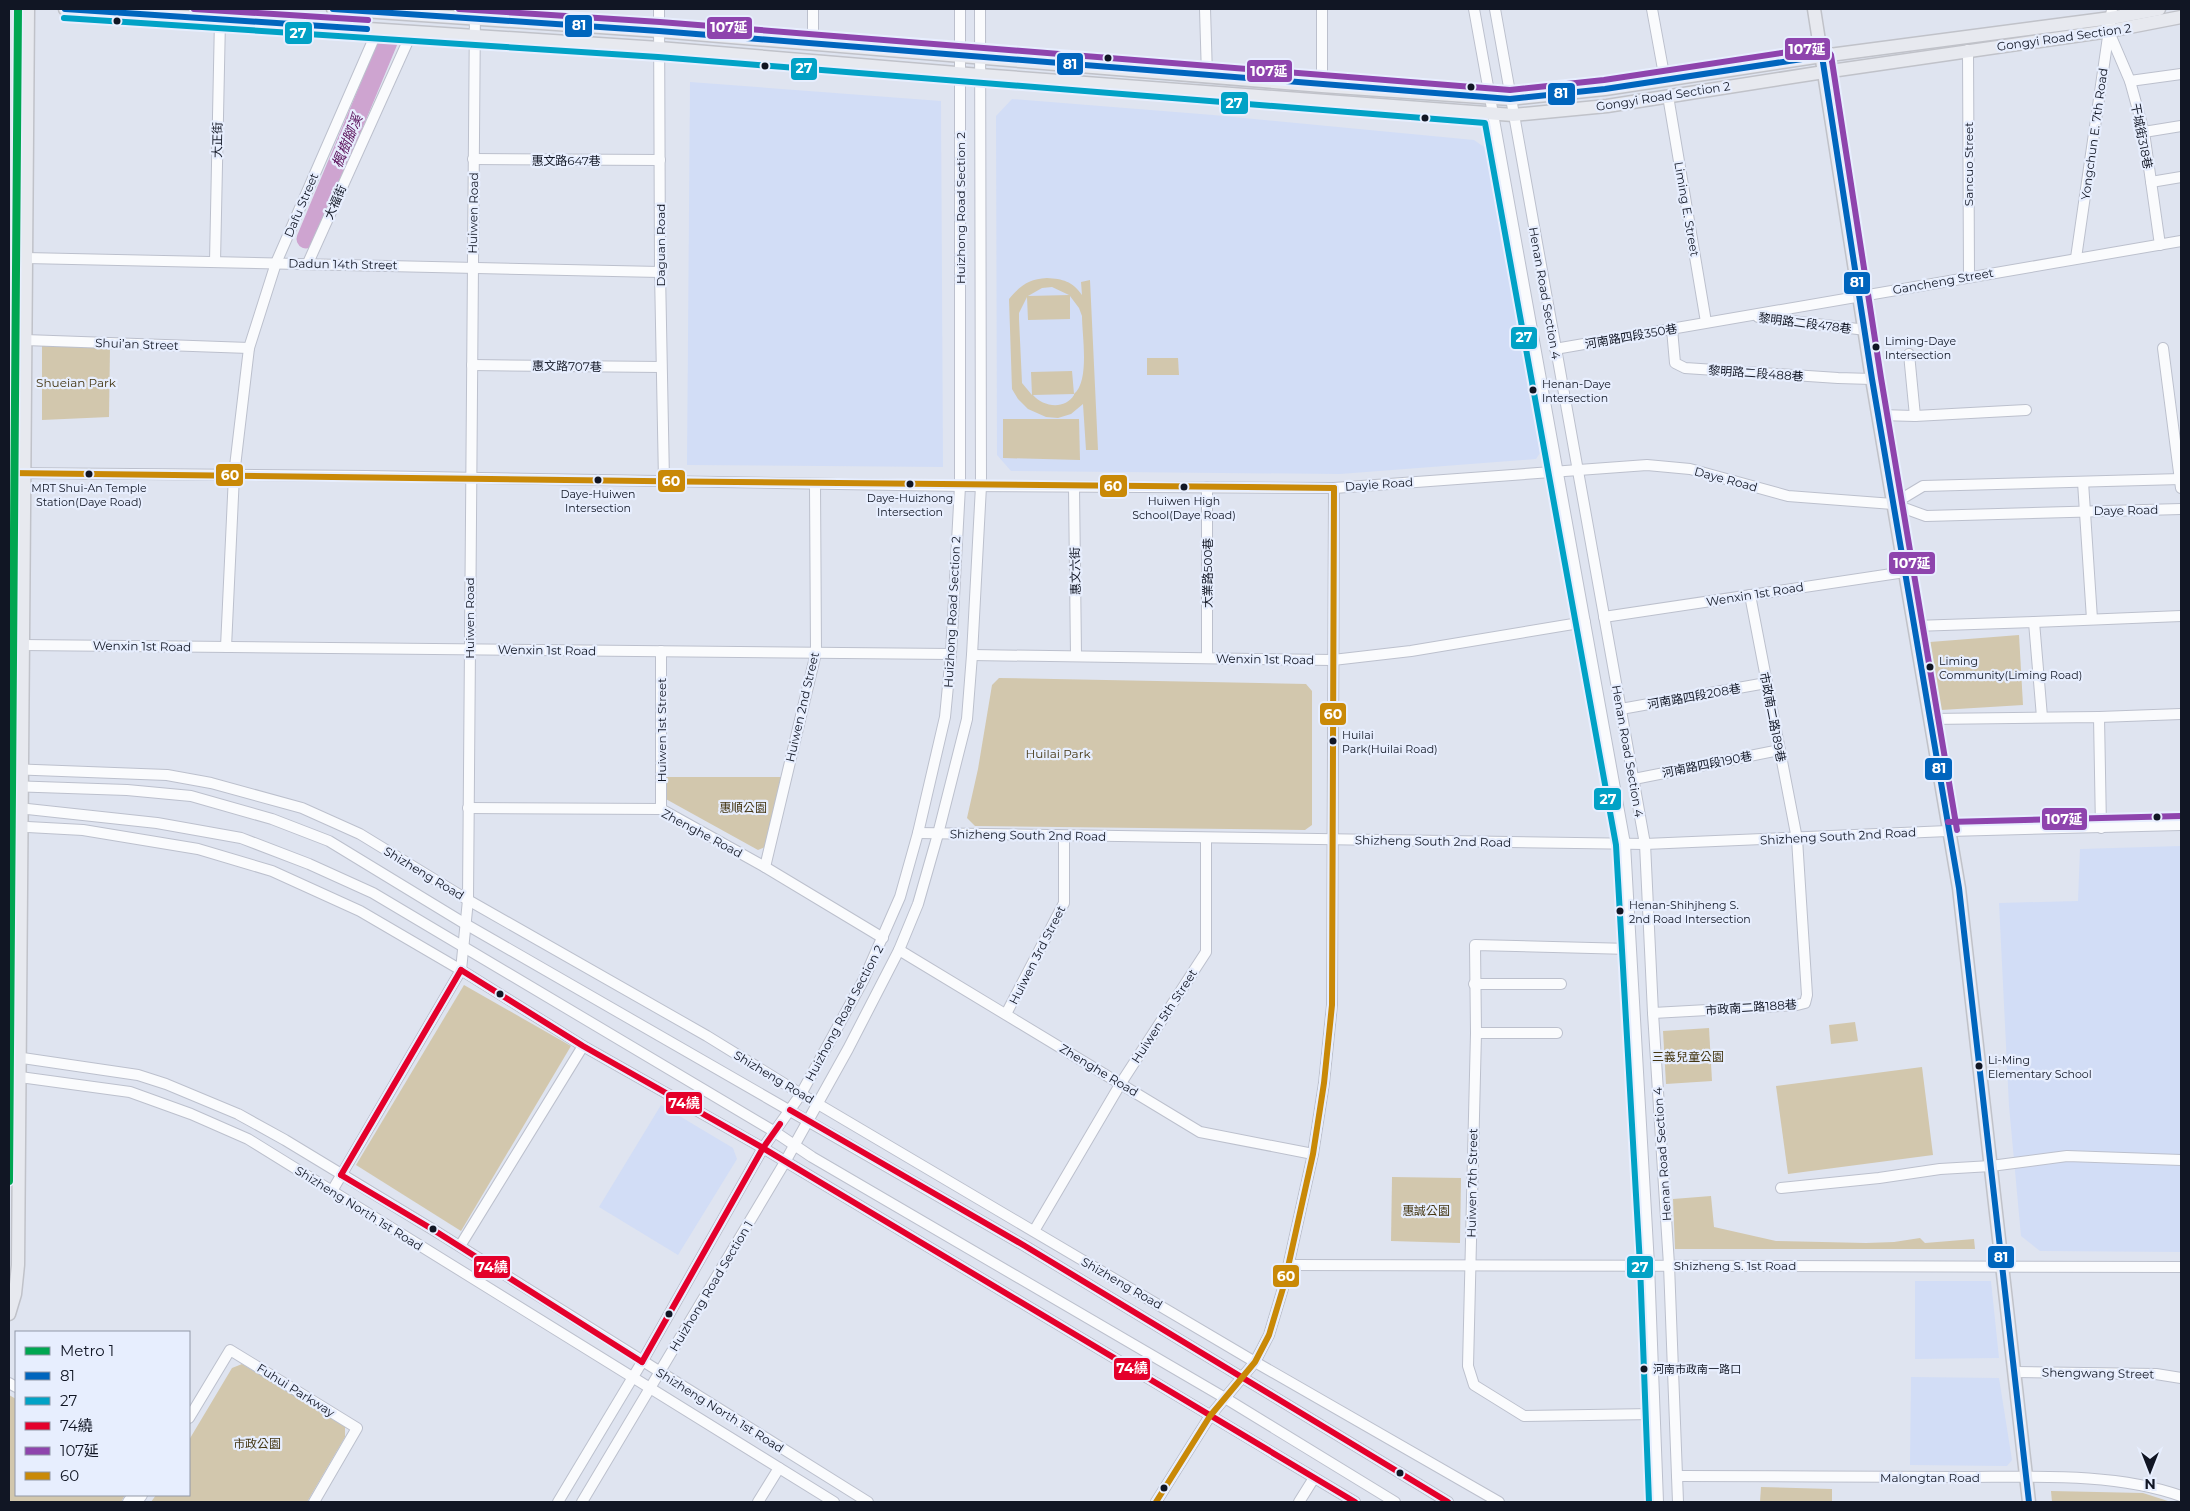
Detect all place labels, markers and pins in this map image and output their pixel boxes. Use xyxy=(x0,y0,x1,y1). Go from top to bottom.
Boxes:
unlabelled marker xyxy=(112,16,122,26)
unlabelled marker xyxy=(1103,53,1113,63)
unlabelled marker xyxy=(760,61,770,71)
unlabelled marker xyxy=(1466,82,1476,92)
unlabelled marker xyxy=(1420,113,1430,123)
place label: Liming-Daye Intersection xyxy=(1885,334,1956,362)
marker: Liming-Daye Intersection xyxy=(1871,342,1881,352)
place label: Henan-Daye Intersection xyxy=(1542,377,1611,405)
marker: Henan-Daye Intersection xyxy=(1528,385,1538,395)
marker: MRT Shui-An Temple Station(Daye Road) xyxy=(84,469,94,479)
marker: Daye-Huiwen Intersection xyxy=(593,475,603,485)
marker: Daye-Huizhong Intersection xyxy=(905,479,915,489)
place label: MRT Shui-An Temple Station(Daye Road) xyxy=(31,481,147,509)
marker: Huiwen High School(Daye Road) xyxy=(1179,482,1189,492)
place label: Daye-Huiwen Intersection xyxy=(561,487,636,515)
place label: Daye-Huizhong Intersection xyxy=(867,491,953,519)
place label: Huiwen High School(Daye Road) xyxy=(1132,494,1236,522)
place label: Liming Community(Liming Road) xyxy=(1939,654,2082,682)
marker: Liming Community(Liming Road) xyxy=(1925,662,1935,672)
place label: Huilai Park(Huilai Road) xyxy=(1342,728,1438,756)
marker: Huilai Park(Huilai Road) xyxy=(1328,736,1338,746)
unlabelled marker xyxy=(2152,812,2162,822)
place label: Henan-Shihjheng S. 2nd Road Intersection xyxy=(1629,898,1751,926)
marker: Henan-Shihjheng S. 2nd Road Intersection xyxy=(1615,906,1625,916)
unlabelled marker xyxy=(495,989,505,999)
place label: Li-Ming Elementary School xyxy=(1988,1053,2092,1081)
marker: Li-Ming Elementary School xyxy=(1974,1061,1984,1071)
unlabelled marker xyxy=(428,1224,438,1234)
unlabelled marker xyxy=(664,1309,674,1319)
place label: 河南市政南一路口 xyxy=(1653,1362,1741,1376)
marker: 河南市政南一路口 xyxy=(1639,1364,1649,1374)
unlabelled marker xyxy=(1395,1468,1405,1478)
unlabelled marker xyxy=(1159,1483,1169,1493)

